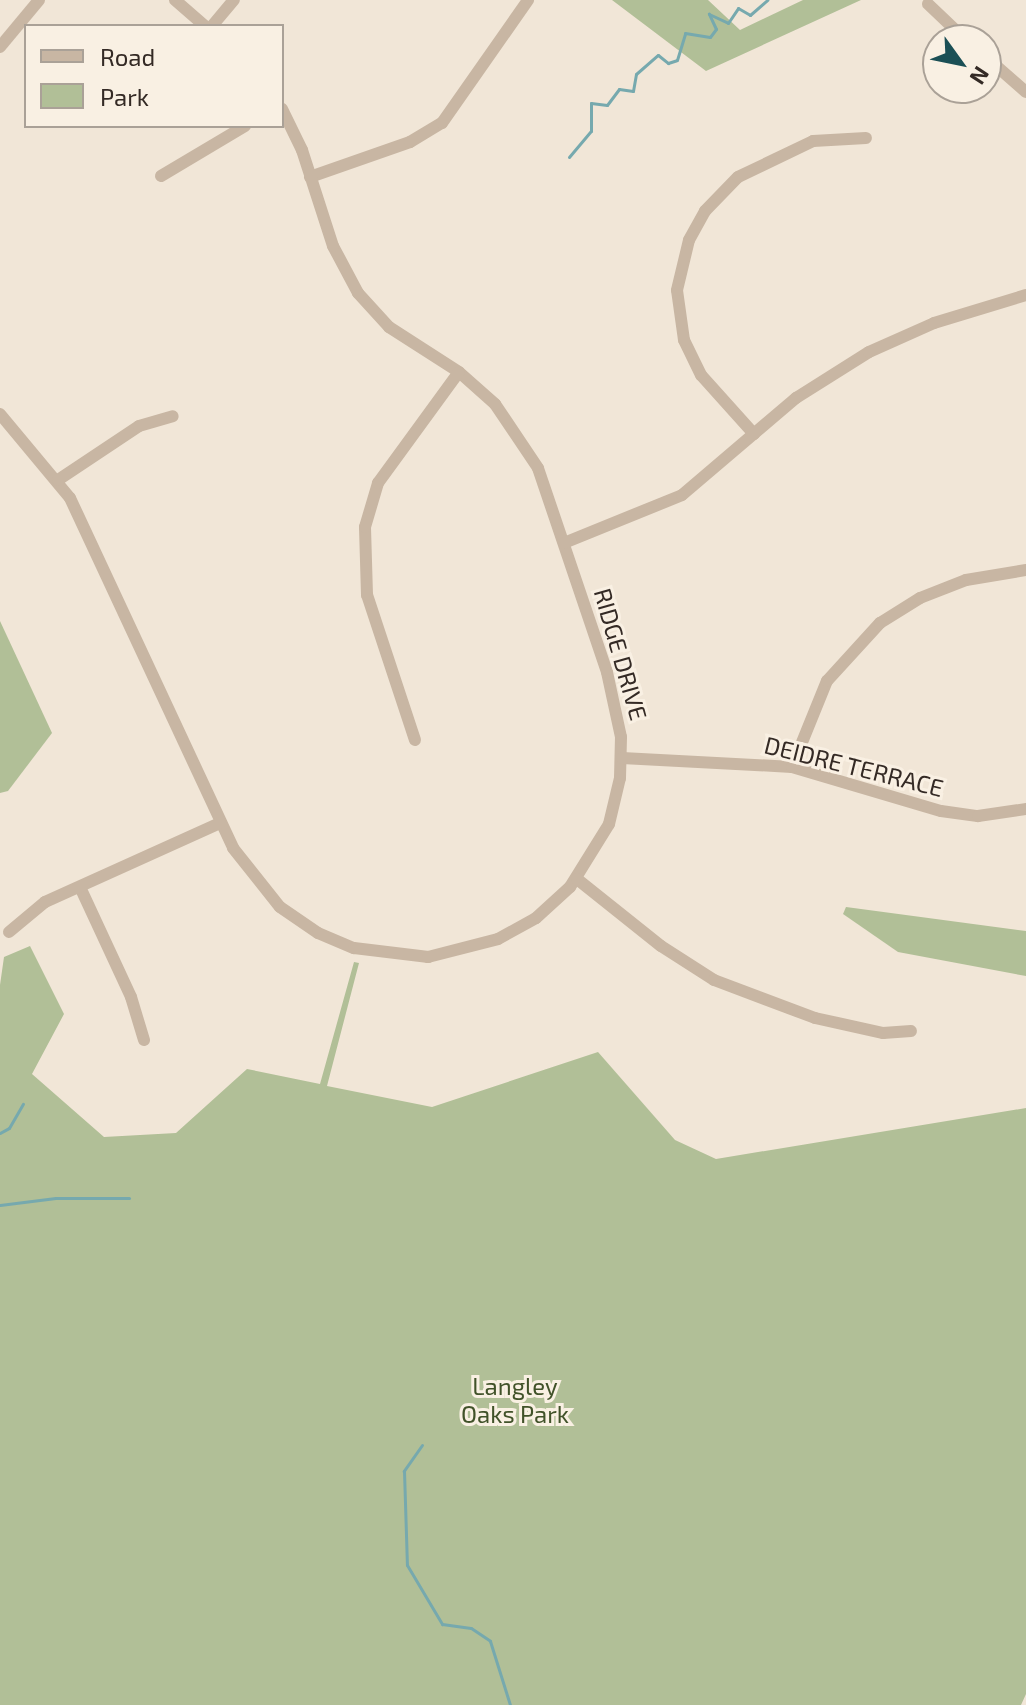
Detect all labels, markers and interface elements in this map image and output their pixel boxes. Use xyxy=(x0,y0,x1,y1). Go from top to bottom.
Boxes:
legend xyxy=(24,24,284,128)
north arrow xyxy=(922,24,1002,104)
text: Road xyxy=(100,42,155,71)
text: N xyxy=(965,62,996,90)
text: Park xyxy=(100,82,149,111)
street label: RIDGE DRIVE xyxy=(588,585,654,723)
street label: DEIDRE TERRACE xyxy=(761,730,947,802)
park label: Langley Oaks Park xyxy=(461,1372,569,1428)

